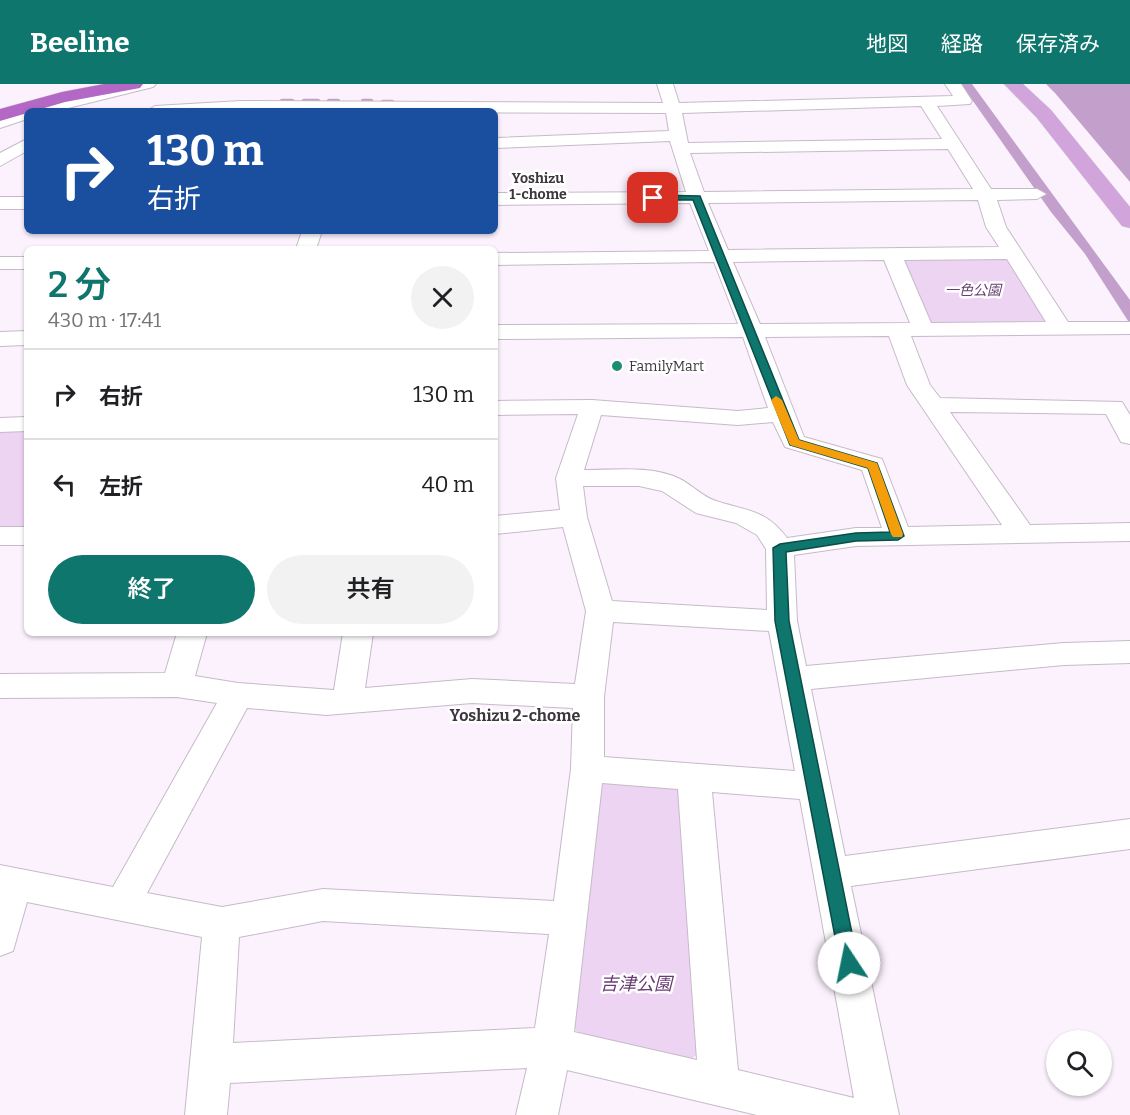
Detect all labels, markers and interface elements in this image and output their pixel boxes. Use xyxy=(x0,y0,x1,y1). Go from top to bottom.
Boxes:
text: Beeline xyxy=(30,26,130,59)
text: 地図 xyxy=(866,31,908,57)
text: 経路 xyxy=(941,31,983,57)
text: 保存済み xyxy=(1016,31,1100,57)
text: 130 m xyxy=(147,126,264,176)
icon: right xyxy=(48,132,126,210)
district label: Yoshizu 1-chome xyxy=(509,170,567,203)
pin xyxy=(627,172,678,223)
icon: arrive xyxy=(636,181,669,214)
text: 右折 xyxy=(147,183,201,215)
text: 2 分 xyxy=(48,263,111,307)
button: close xyxy=(411,266,474,329)
park label: 一色公園 xyxy=(945,282,1003,299)
text: 430 m · 17:41 xyxy=(48,308,161,332)
place label: FamilyMart xyxy=(629,358,704,375)
marker: FamilyMart xyxy=(610,359,624,373)
icon: right xyxy=(48,378,81,411)
text: 130 m xyxy=(413,381,474,408)
text: 右折 xyxy=(99,383,143,410)
icon: left xyxy=(48,468,81,501)
text: 40 m xyxy=(422,471,474,498)
text: 左折 xyxy=(99,473,143,500)
button: 終了 xyxy=(48,555,255,624)
button: 共有 xyxy=(267,555,474,624)
district label: Yoshizu 2-chome xyxy=(450,706,580,725)
position arrow xyxy=(817,931,881,995)
park label: 吉津公園 xyxy=(600,973,675,995)
map controls xyxy=(1046,1030,1112,1096)
button: search xyxy=(1046,1030,1112,1096)

